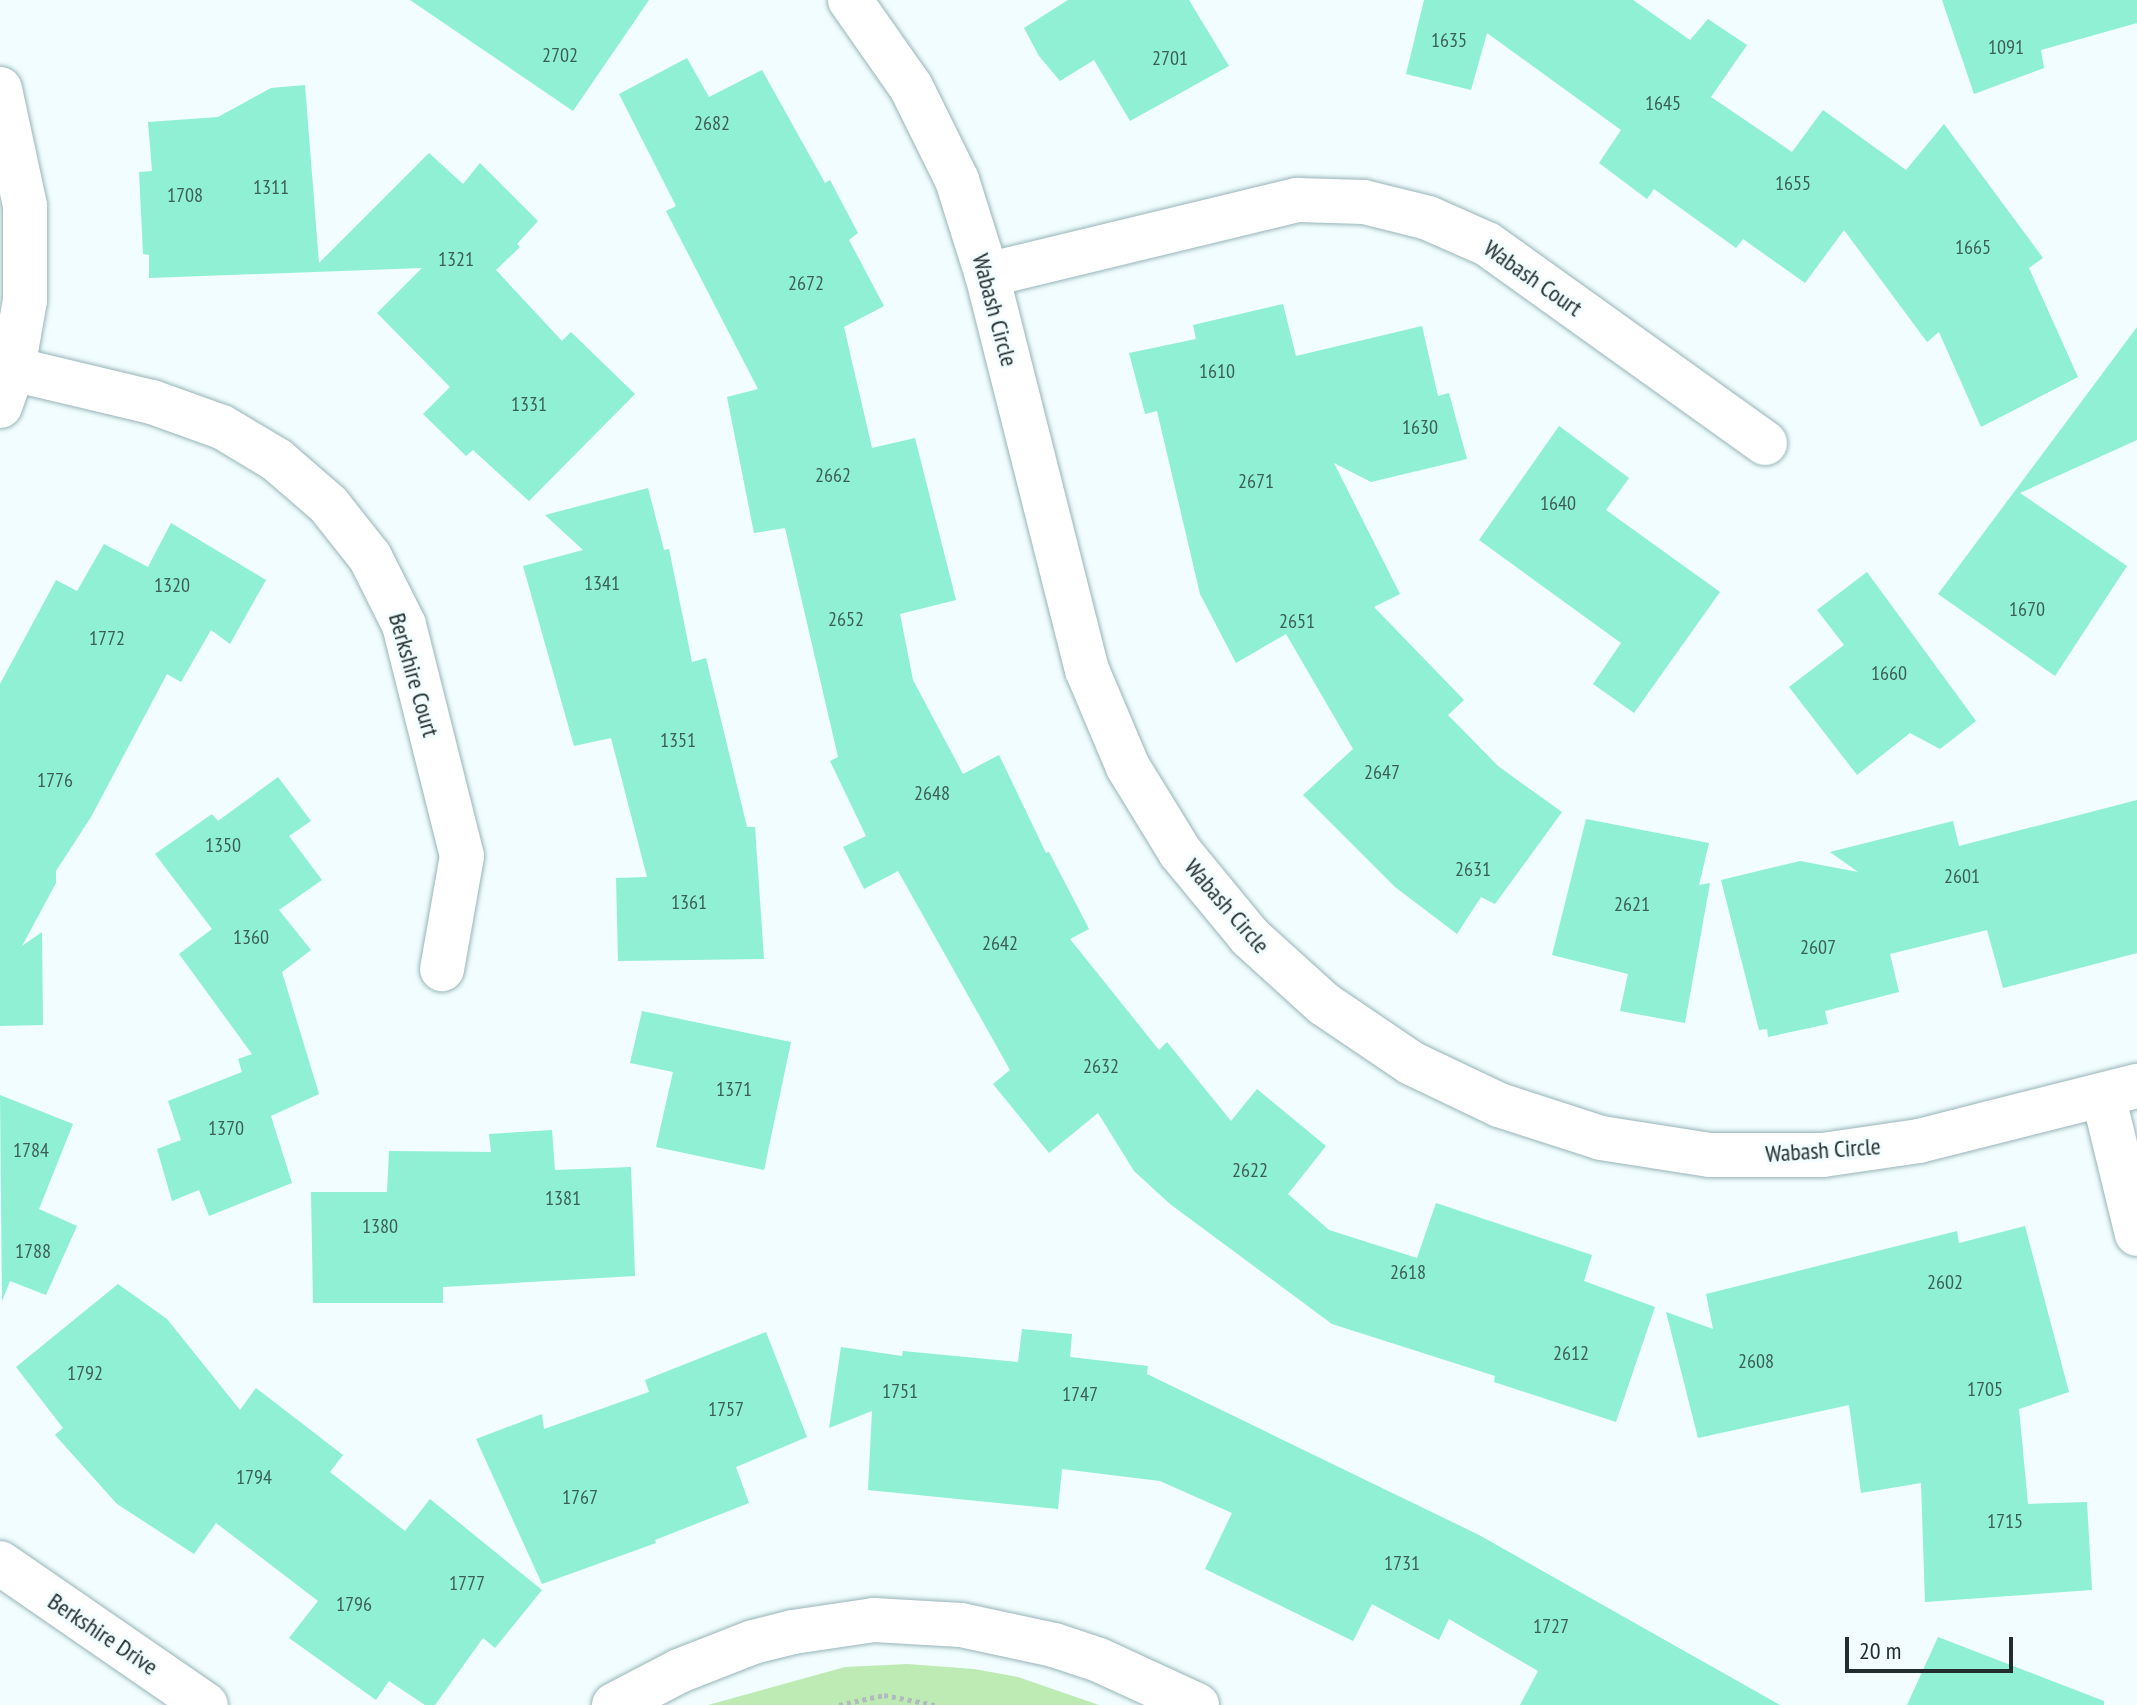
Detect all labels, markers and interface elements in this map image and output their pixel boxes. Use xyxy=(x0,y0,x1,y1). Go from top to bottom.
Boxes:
house number: 1635 xyxy=(1431,28,1467,52)
house number: 1091 xyxy=(1988,35,2024,59)
house number: 2702 xyxy=(542,43,578,67)
house number: 2701 xyxy=(1152,46,1188,70)
house number: 1645 xyxy=(1645,91,1681,115)
house number: 2682 xyxy=(694,111,730,135)
house number: 1655 xyxy=(1775,171,1811,195)
house number: 1311 xyxy=(253,175,289,199)
house number: 1708 xyxy=(167,183,203,207)
street label: Wabash Court xyxy=(1478,234,1588,322)
house number: 1665 xyxy=(1955,235,1991,259)
house number: 1321 xyxy=(438,247,474,271)
street label: Wabash Circle xyxy=(966,250,1024,370)
house number: 2672 xyxy=(788,271,824,295)
house number: 1610 xyxy=(1199,359,1235,383)
house number: 1331 xyxy=(511,392,547,416)
house number: 1630 xyxy=(1402,415,1438,439)
house number: 2662 xyxy=(815,463,851,487)
house number: 2671 xyxy=(1238,469,1274,493)
house number: 1640 xyxy=(1540,491,1576,515)
house number: 1341 xyxy=(584,571,620,595)
house number: 1320 xyxy=(154,573,190,597)
house number: 1670 xyxy=(2009,597,2045,621)
house number: 2652 xyxy=(828,607,864,631)
house number: 2651 xyxy=(1279,609,1315,633)
street label: Berkshire Court xyxy=(383,610,445,740)
house number: 1772 xyxy=(89,626,125,650)
house number: 1660 xyxy=(1871,661,1907,685)
house number: 1351 xyxy=(660,728,696,752)
house number: 2647 xyxy=(1364,760,1400,784)
house number: 1776 xyxy=(37,768,73,792)
house number: 2648 xyxy=(914,781,950,805)
house number: 1350 xyxy=(205,833,241,857)
street label: Wabash Circle xyxy=(1178,853,1276,959)
house number: 2631 xyxy=(1455,857,1491,881)
house number: 2601 xyxy=(1944,864,1980,888)
house number: 1361 xyxy=(671,890,707,914)
house number: 2621 xyxy=(1614,892,1650,916)
house number: 1360 xyxy=(233,925,269,949)
house number: 2642 xyxy=(982,931,1018,955)
house number: 2607 xyxy=(1800,935,1836,959)
house number: 2632 xyxy=(1083,1054,1119,1078)
house number: 1371 xyxy=(716,1077,752,1101)
house number: 1370 xyxy=(208,1116,244,1140)
street label: Wabash Circle xyxy=(1764,1132,1882,1168)
house number: 1784 xyxy=(13,1138,49,1162)
house number: 2622 xyxy=(1232,1158,1268,1182)
house number: 1381 xyxy=(545,1186,581,1210)
house number: 1380 xyxy=(362,1214,398,1238)
house number: 1788 xyxy=(15,1239,51,1263)
house number: 2618 xyxy=(1390,1260,1426,1284)
house number: 2602 xyxy=(1927,1270,1963,1294)
house number: 2612 xyxy=(1553,1341,1589,1365)
house number: 2608 xyxy=(1738,1349,1774,1373)
house number: 1792 xyxy=(67,1361,103,1385)
house number: 1705 xyxy=(1967,1377,2003,1401)
house number: 1751 xyxy=(882,1379,918,1403)
house number: 1747 xyxy=(1062,1382,1098,1406)
house number: 1757 xyxy=(708,1397,744,1421)
house number: 1794 xyxy=(236,1465,272,1489)
house number: 1767 xyxy=(562,1485,598,1509)
house number: 1715 xyxy=(1987,1509,2023,1533)
house number: 1731 xyxy=(1384,1551,1420,1575)
house number: 1777 xyxy=(449,1571,485,1595)
street label: Berkshire Drive xyxy=(43,1587,163,1681)
house number: 1796 xyxy=(336,1592,372,1616)
house number: 1727 xyxy=(1533,1614,1569,1638)
scale bar xyxy=(1849,1621,2017,1671)
text: 20 m xyxy=(1859,1635,1901,1666)

